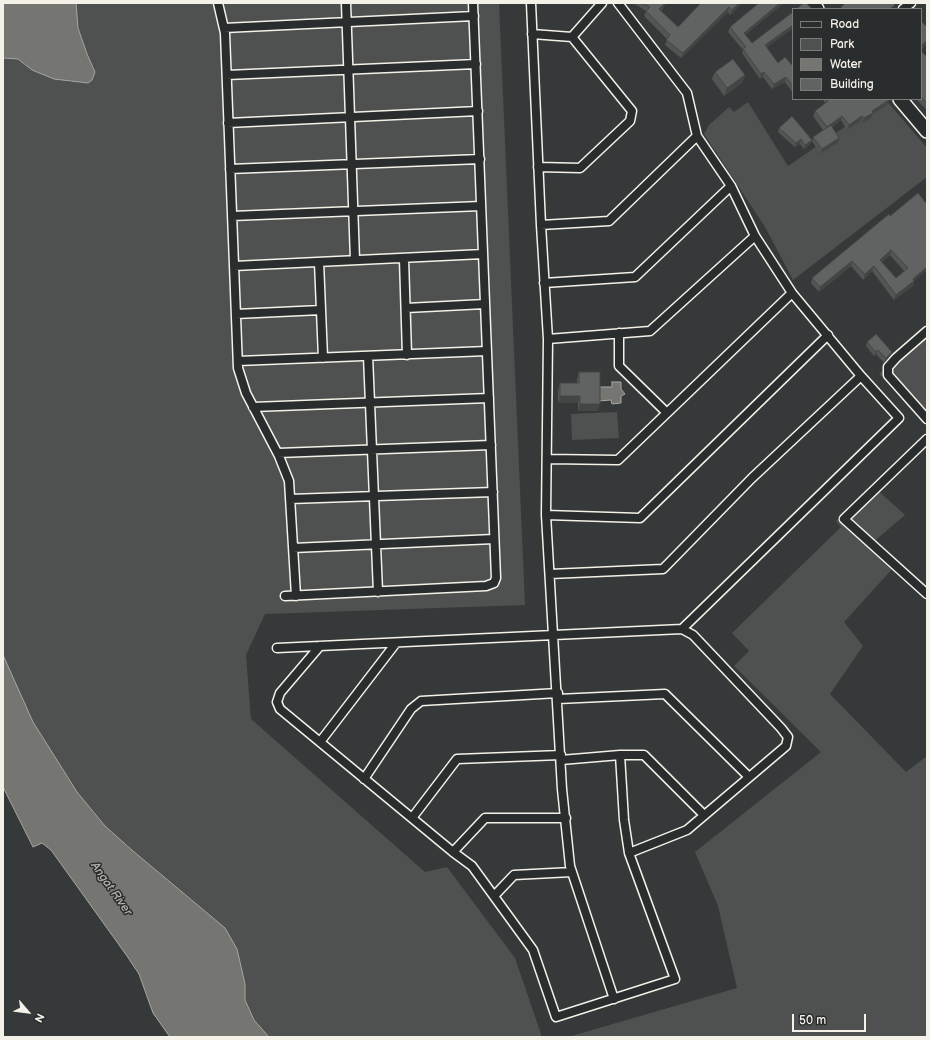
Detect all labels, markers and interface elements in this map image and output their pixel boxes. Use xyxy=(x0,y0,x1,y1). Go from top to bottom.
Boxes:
legend xyxy=(792,8,922,100)
text: Road xyxy=(830,17,859,32)
text: Park xyxy=(830,37,854,52)
text: Water xyxy=(830,57,862,72)
text: Building xyxy=(830,77,874,92)
water label: Angat River xyxy=(87,859,135,919)
north arrow xyxy=(8,992,48,1032)
scale bar xyxy=(794,1006,868,1032)
text: N xyxy=(31,1011,47,1025)
text: 50 m xyxy=(799,1013,826,1028)

